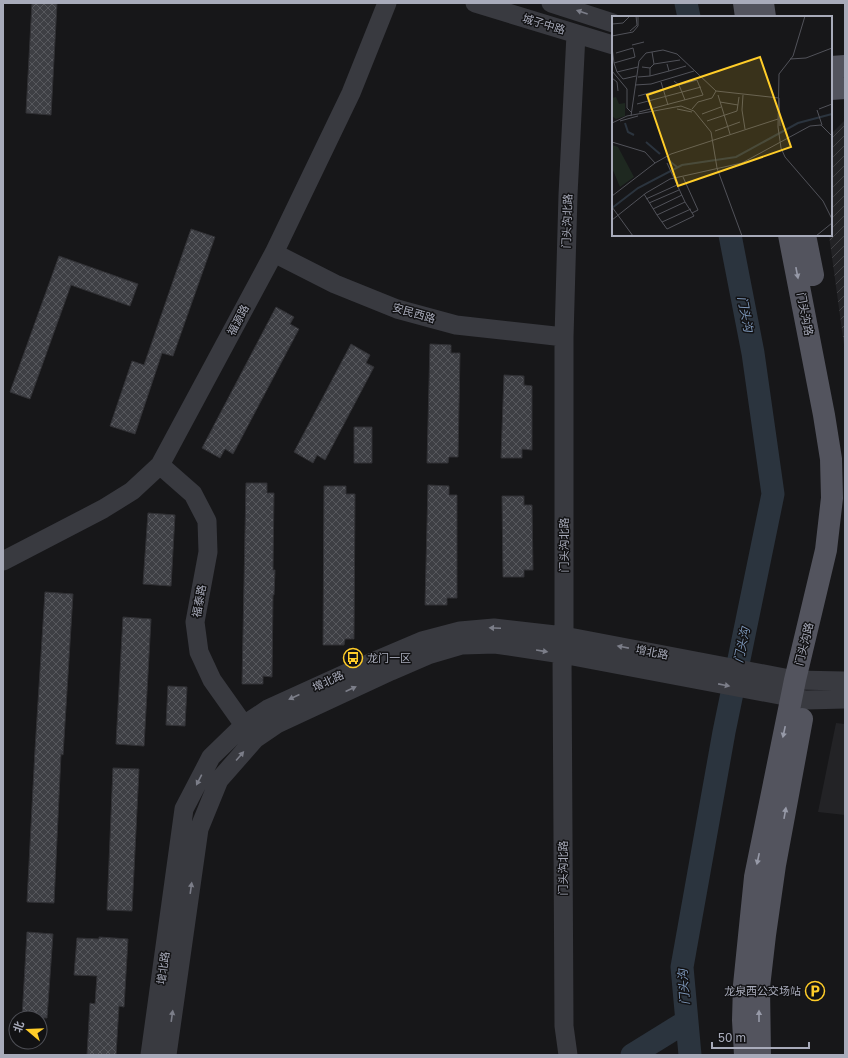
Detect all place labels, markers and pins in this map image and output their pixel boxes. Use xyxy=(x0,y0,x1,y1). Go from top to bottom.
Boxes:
bus stop icon: 龙门一区 xyxy=(342,647,364,669)
place label: 龙门一区 xyxy=(367,651,411,664)
parking icon: 龙泉西公交场站 xyxy=(804,980,826,1002)
place label: 龙泉西公交场站 xyxy=(724,984,801,997)

